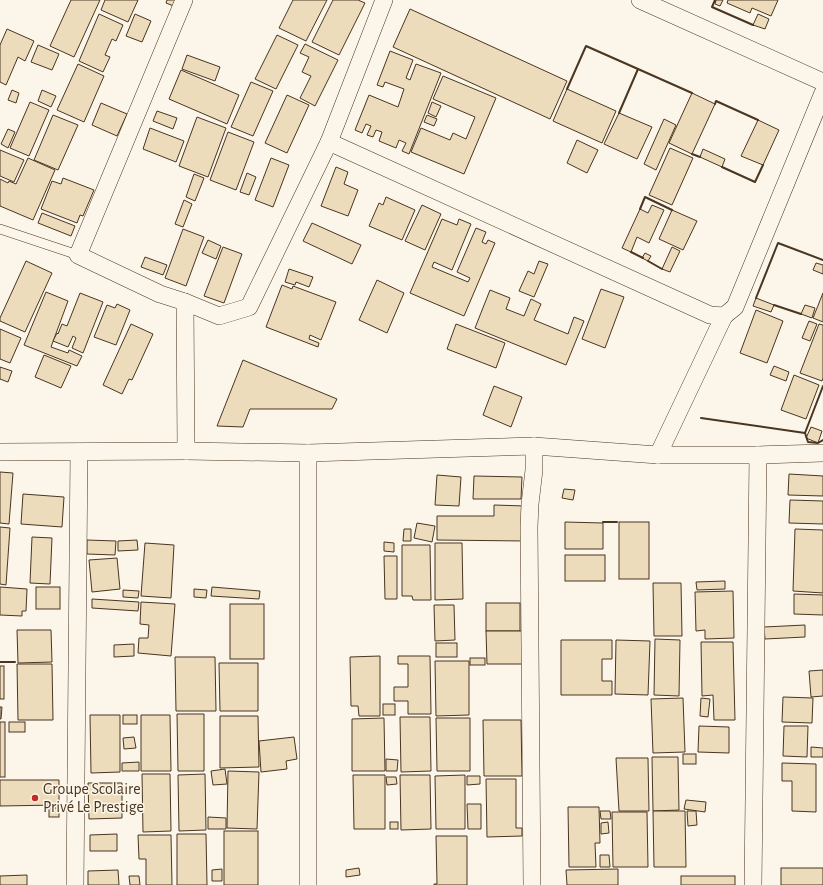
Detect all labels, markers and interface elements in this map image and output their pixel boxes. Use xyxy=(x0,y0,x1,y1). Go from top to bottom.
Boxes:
place label: Groupe Scolaire Privé Le Prestige xyxy=(43,781,144,815)
marker: Groupe Scolaire Privé Le Prestige xyxy=(30,793,40,803)

